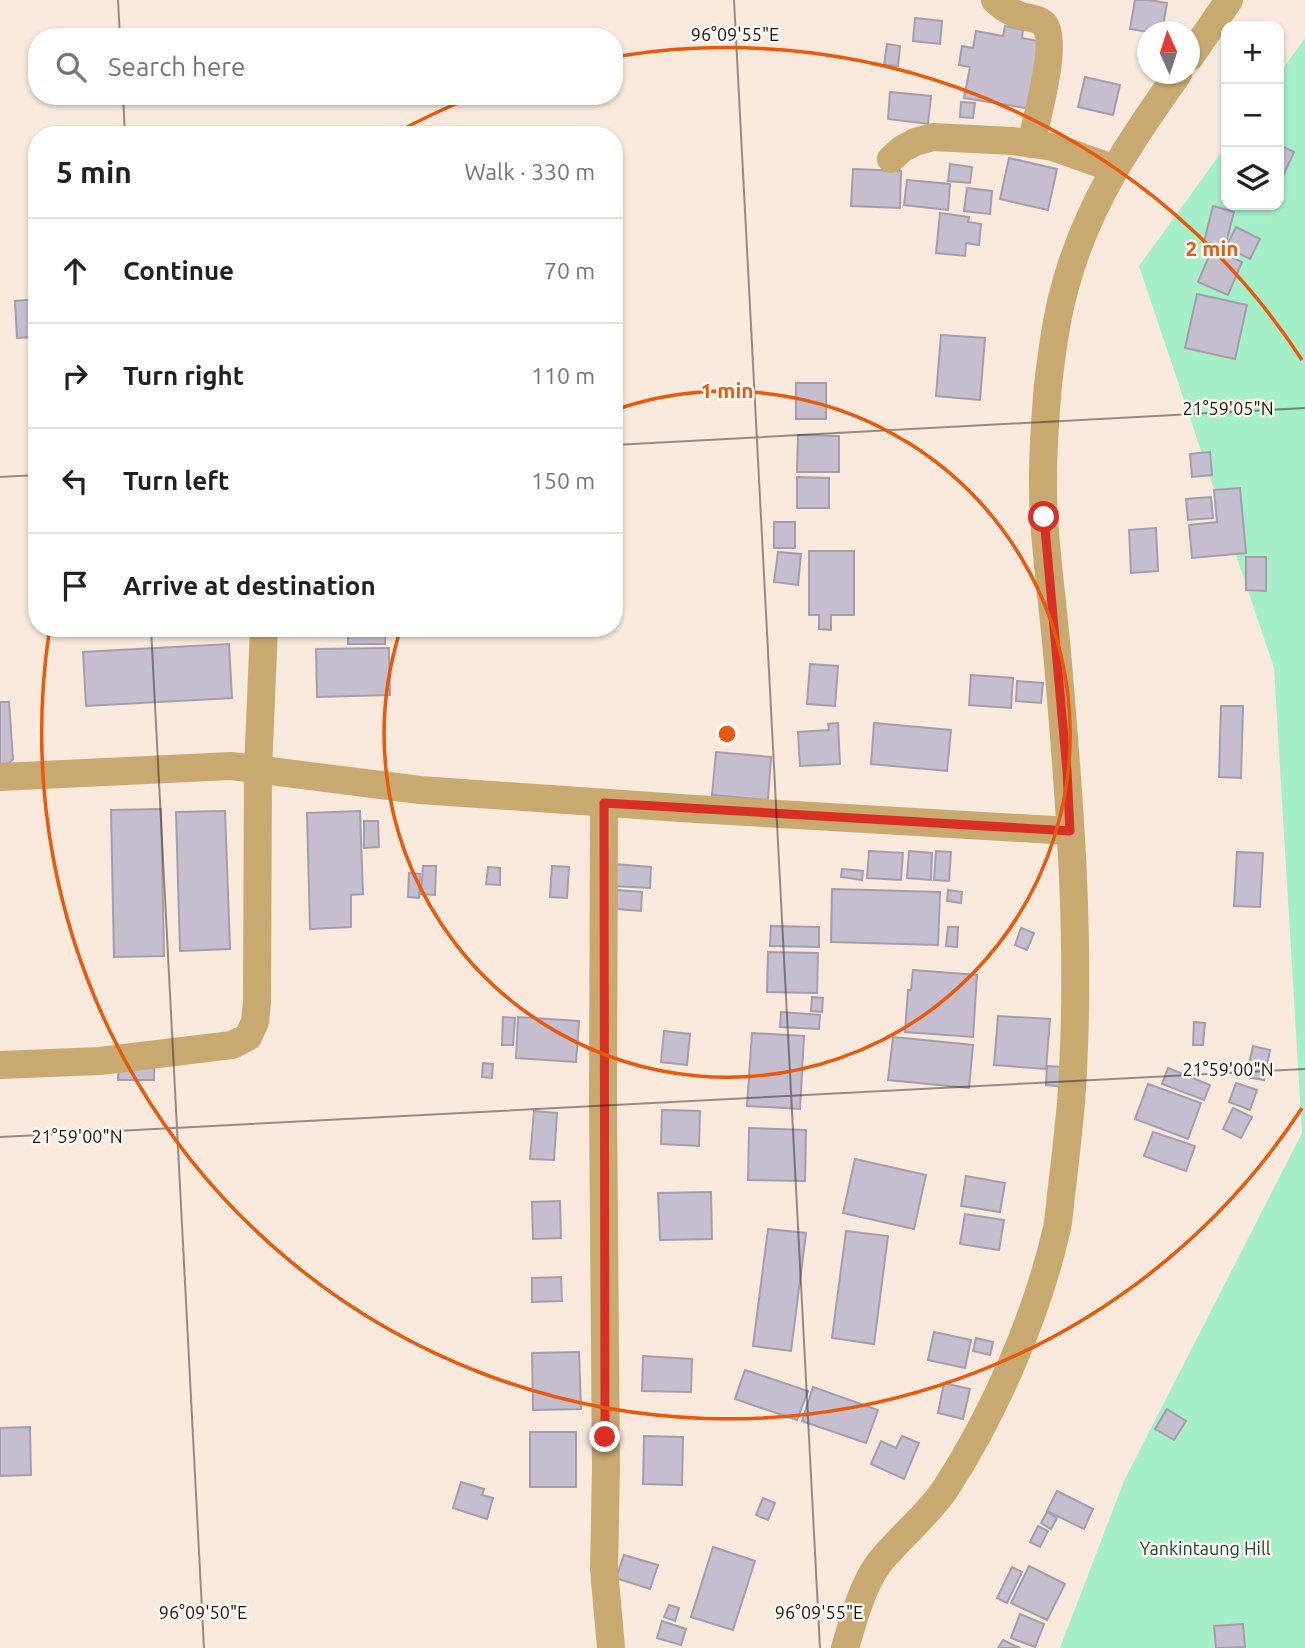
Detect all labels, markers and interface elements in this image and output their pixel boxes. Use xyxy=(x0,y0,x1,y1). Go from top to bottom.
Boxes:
north arrow xyxy=(1137,21,1200,84)
map controls xyxy=(1221,21,1284,210)
button: + xyxy=(1221,21,1284,84)
text: 96°09'55"E xyxy=(691,24,779,44)
search box xyxy=(28,28,623,105)
icon: search xyxy=(52,48,90,86)
text: Search here xyxy=(108,52,245,81)
button: − xyxy=(1221,84,1284,147)
button: layers xyxy=(1221,147,1284,210)
text: 5 min xyxy=(56,155,132,189)
text: Walk · 330 m xyxy=(464,159,595,184)
text: 2 min xyxy=(1185,236,1239,260)
icon: ahead xyxy=(56,252,94,290)
text: Continue xyxy=(123,256,234,285)
text: 70 m xyxy=(544,258,595,283)
icon: right xyxy=(56,357,94,395)
text: Turn right xyxy=(123,361,244,390)
text: 110 m xyxy=(531,363,595,388)
text: 1 min xyxy=(700,378,754,402)
text: 21°59'05"N xyxy=(1182,398,1274,418)
icon: left xyxy=(56,462,94,500)
text: Turn left xyxy=(123,466,229,495)
text: 150 m xyxy=(531,468,595,493)
route start xyxy=(1028,501,1059,532)
icon: arrive xyxy=(56,567,94,605)
text: Arrive at destination xyxy=(123,571,376,600)
centre of rings xyxy=(715,722,739,746)
text: 21°59'00"N xyxy=(1182,1059,1274,1079)
text: 21°59'00"N xyxy=(31,1126,123,1146)
route end xyxy=(589,1421,620,1452)
park label: Yankintaung Hill xyxy=(1140,1538,1271,1558)
text: 96°09'50"E xyxy=(159,1602,247,1622)
text: 96°09'55"E xyxy=(775,1602,863,1622)

